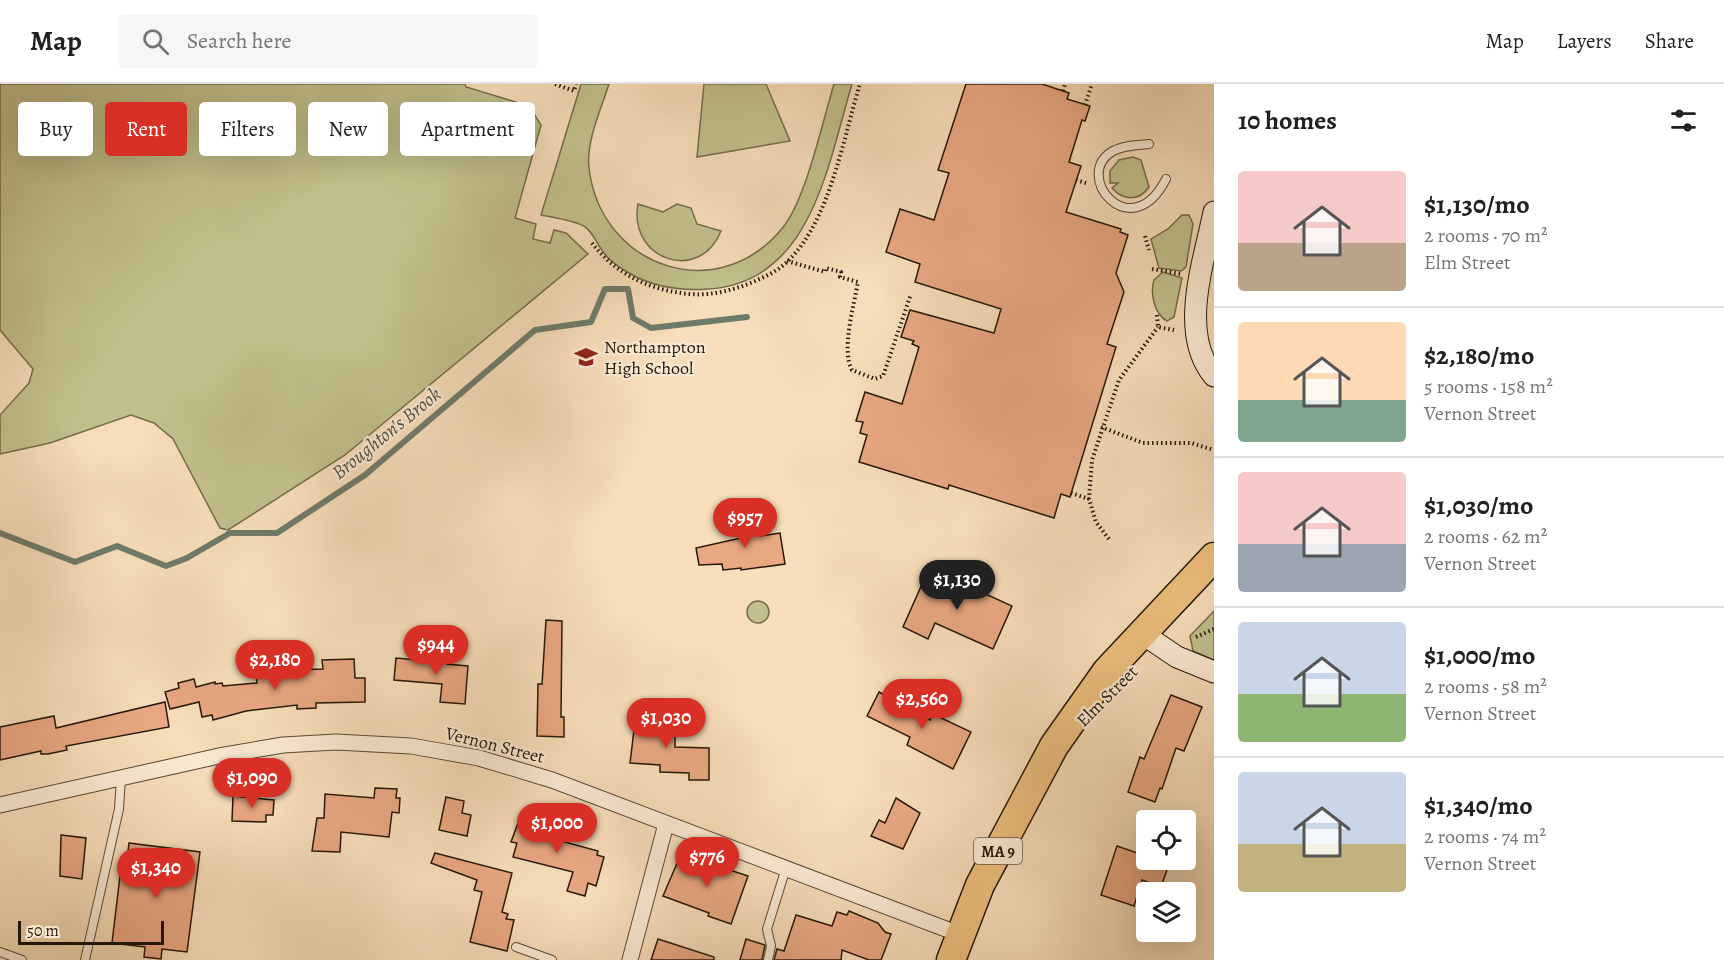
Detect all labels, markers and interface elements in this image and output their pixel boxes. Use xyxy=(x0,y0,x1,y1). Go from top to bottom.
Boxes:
search box xyxy=(118,14,538,68)
text: Map xyxy=(30,22,82,60)
icon: search xyxy=(139,25,172,58)
text: Search here xyxy=(187,26,291,56)
text: Map xyxy=(1485,27,1524,55)
text: Layers xyxy=(1557,27,1612,55)
text: Share xyxy=(1645,27,1694,55)
chip: Buy xyxy=(18,102,93,156)
chip: Rent xyxy=(105,102,187,156)
chip: Filters xyxy=(199,102,296,156)
chip: New xyxy=(308,102,388,156)
chip: Apartment xyxy=(400,102,535,156)
text: 10 homes xyxy=(1238,103,1337,138)
icon: filters xyxy=(1667,104,1700,137)
text: $1,130/mo xyxy=(1424,187,1530,222)
icon: home xyxy=(1286,195,1358,267)
text: 2 rooms · 70 m² xyxy=(1424,222,1548,249)
text: Elm Street xyxy=(1424,249,1510,276)
place label: Northampton High School xyxy=(604,335,706,380)
text: $2,180/mo xyxy=(1424,338,1534,373)
school or university icon: Northampton High School xyxy=(573,344,599,370)
icon: home xyxy=(1286,346,1358,418)
text: 5 rooms · 158 m² xyxy=(1424,373,1553,400)
water label: Broughton's Brook xyxy=(326,381,447,486)
text: Vernon Street xyxy=(1424,400,1536,427)
text: $1,030/mo xyxy=(1424,488,1534,523)
icon: home xyxy=(1286,496,1358,568)
pin: $957 xyxy=(709,498,781,549)
text: $957 xyxy=(727,504,763,531)
text: 2 rooms · 62 m² xyxy=(1424,523,1547,550)
text: Vernon Street xyxy=(1424,550,1536,577)
pin: $1,130 xyxy=(908,560,1006,611)
text: $1,130 xyxy=(933,566,981,593)
pin: $944 xyxy=(400,625,472,676)
text: $944 xyxy=(417,631,455,658)
text: $1,000/mo xyxy=(1424,638,1535,673)
pin: $2,180 xyxy=(226,640,324,691)
text: $2,180 xyxy=(249,646,301,673)
icon: home xyxy=(1286,646,1358,718)
street label: Elm Street xyxy=(1071,660,1143,732)
text: 2 rooms · 58 m² xyxy=(1424,673,1547,700)
pin: $2,560 xyxy=(873,679,971,730)
text: $2,560 xyxy=(896,685,948,712)
pin: $1,030 xyxy=(617,698,715,749)
text: Vernon Street xyxy=(1424,700,1536,727)
text: $1,030 xyxy=(641,704,691,731)
street label: Vernon Street xyxy=(442,721,547,769)
pin: $1,090 xyxy=(203,758,301,809)
text: $1,090 xyxy=(226,764,278,791)
text: $1,340/mo xyxy=(1424,788,1533,823)
icon: home xyxy=(1286,796,1358,868)
pin: $1,000 xyxy=(508,803,606,854)
text: $1,000 xyxy=(531,809,583,836)
map controls xyxy=(1136,810,1196,942)
button: locate xyxy=(1136,810,1196,870)
text: 2 rooms · 74 m² xyxy=(1424,823,1546,850)
pin: $776 xyxy=(671,837,743,888)
road number: MA 9 xyxy=(974,838,1022,864)
text: $776 xyxy=(689,843,725,870)
pin: $1,340 xyxy=(107,848,205,899)
text: Vernon Street xyxy=(1424,850,1536,877)
text: $1,340 xyxy=(131,854,181,881)
button: layers xyxy=(1136,882,1196,942)
scale bar xyxy=(18,918,164,946)
text: 50 m xyxy=(27,920,59,942)

